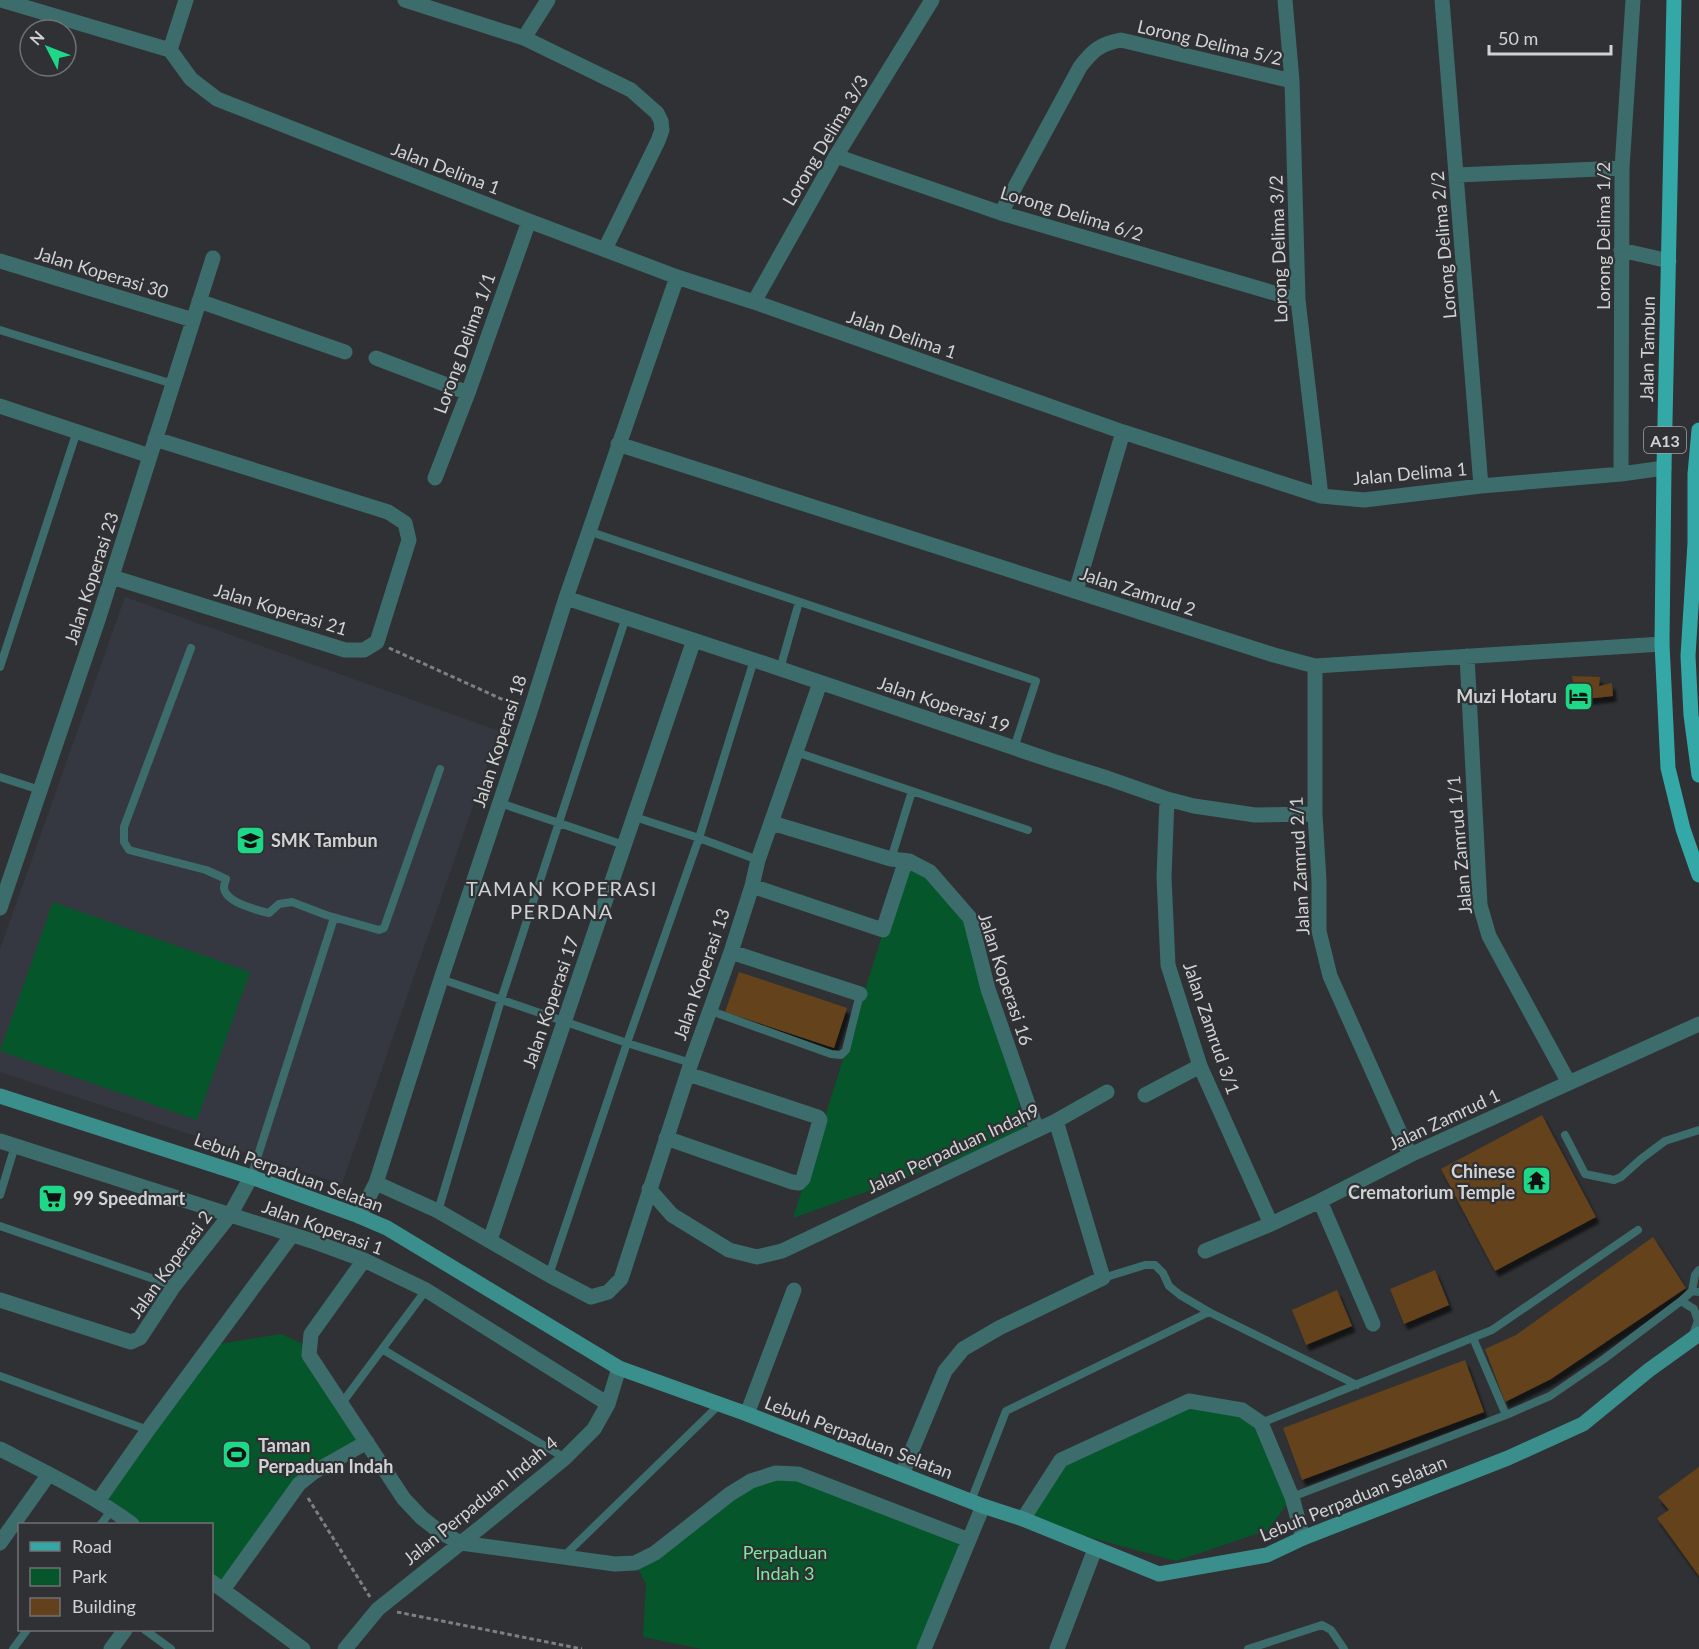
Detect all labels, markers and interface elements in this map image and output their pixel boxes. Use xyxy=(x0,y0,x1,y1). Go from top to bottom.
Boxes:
street label: Lorong Delima 5/2 xyxy=(1135,15,1285,69)
north arrow xyxy=(18,18,78,78)
scale bar xyxy=(1489,18,1610,56)
text: N xyxy=(25,27,48,49)
text: 50 m xyxy=(1498,27,1538,49)
street label: Lorong Delima 3/3 xyxy=(777,71,873,209)
street label: Jalan Delima 1 xyxy=(389,137,503,199)
street label: Lorong Delima 1/2 xyxy=(1592,162,1614,310)
street label: Lorong Delima 2/2 xyxy=(1426,170,1460,320)
street label: Lorong Delima 3/2 xyxy=(1264,175,1292,323)
street label: Lorong Delima 6/2 xyxy=(998,181,1146,245)
street label: Jalan Koperasi 30 xyxy=(33,241,171,303)
street label: Lorong Delima 1/1 xyxy=(428,270,500,416)
street label: Jalan Tambun xyxy=(1635,296,1659,402)
street label: Jalan Delima 1 xyxy=(844,305,960,363)
road number: A13 xyxy=(1644,427,1686,453)
street label: Jalan Delima 1 xyxy=(1352,457,1468,489)
street label: Jalan Koperasi 23 xyxy=(59,509,123,647)
street label: Jalan Zamrud 2 xyxy=(1077,562,1199,620)
street label: Jalan Koperasi 21 xyxy=(212,578,350,640)
street label: Jalan Koperasi 19 xyxy=(875,671,1013,737)
street label: Jalan Koperasi 18 xyxy=(467,672,531,810)
hotel icon: Muzi Hotaru xyxy=(1562,680,1594,712)
place label: Muzi Hotaru xyxy=(1456,685,1557,707)
street label: Jalan Zamrud 1/1 xyxy=(1442,775,1476,915)
street label: Jalan Zamrud 2/1 xyxy=(1284,796,1314,936)
school or university icon: SMK Tambun xyxy=(234,824,266,856)
place label: SMK Tambun xyxy=(271,829,378,851)
district label: TAMAN KOPERASI PERDANA xyxy=(466,876,658,923)
street label: Jalan Koperasi 13 xyxy=(668,905,734,1043)
street label: Jalan Koperasi 16 xyxy=(974,910,1038,1048)
street label: Jalan Koperasi 17 xyxy=(517,933,583,1071)
street label: Jalan Zamrud 3/1 xyxy=(1179,959,1245,1097)
street label: Jalan Zamrud 1 xyxy=(1385,1084,1503,1154)
street label: Jalan Perpaduan Indah9 xyxy=(863,1098,1043,1198)
street label: Lebuh Perpaduan Selatan xyxy=(191,1128,387,1216)
place label: Chinese Crematorium Temple xyxy=(1348,1160,1515,1203)
temple icon: Chinese Crematorium Temple xyxy=(1520,1165,1552,1197)
supermarket icon: 99 Speedmart xyxy=(36,1182,68,1214)
place label: 99 Speedmart xyxy=(73,1187,186,1209)
street label: Jalan Koperasi 1 xyxy=(259,1195,387,1259)
street label: Jalan Koperasi 2 xyxy=(124,1206,216,1322)
street label: Lebuh Perpaduan Selatan xyxy=(762,1391,956,1483)
street label: Jalan Perpaduan Indah 4 xyxy=(398,1431,562,1569)
place label: Taman Perpaduan Indah xyxy=(258,1434,393,1477)
sports icon: Taman Perpaduan Indah xyxy=(221,1439,253,1471)
street label: Lebuh Perpaduan Selatan xyxy=(1256,1450,1450,1546)
legend xyxy=(18,1523,213,1631)
text: Road xyxy=(72,1535,112,1557)
park label: Perpaduan Indah 3 xyxy=(743,1541,827,1584)
text: Park xyxy=(72,1565,108,1587)
text: Building xyxy=(72,1595,136,1617)

